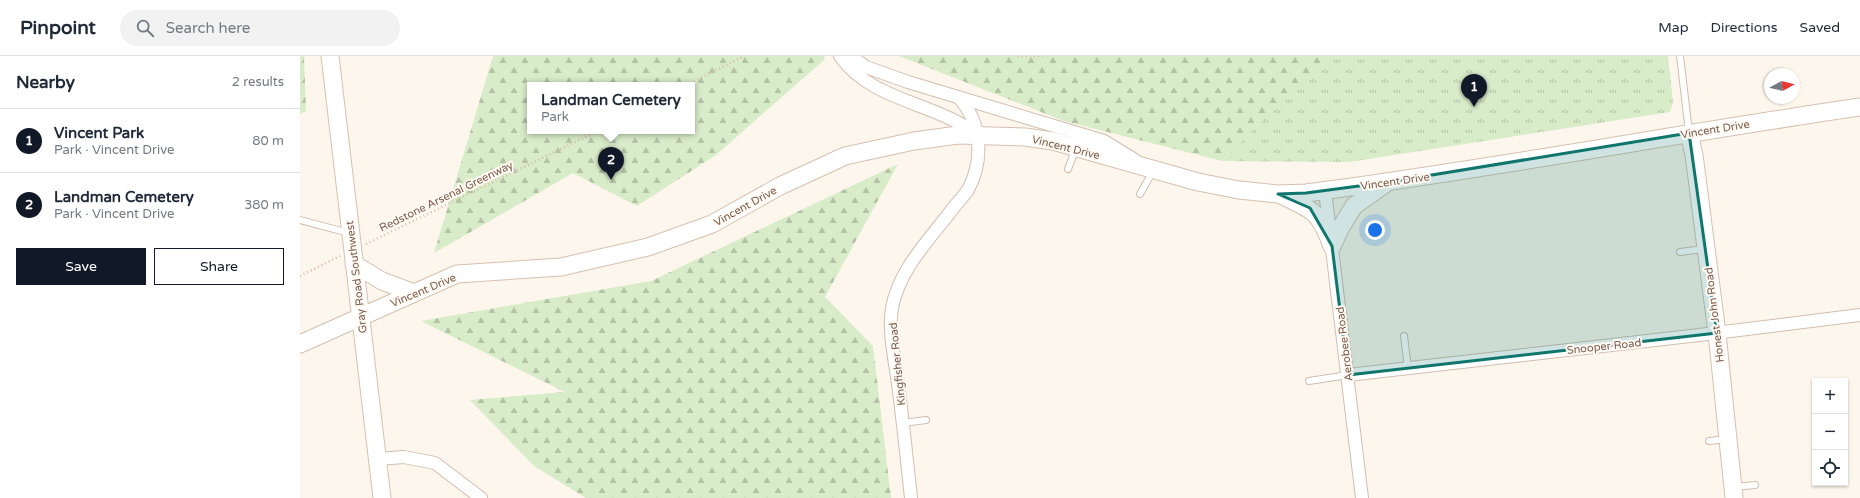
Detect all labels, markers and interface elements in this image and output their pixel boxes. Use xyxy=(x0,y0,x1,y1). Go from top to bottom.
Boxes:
search box xyxy=(120,10,400,46)
text: Pinpoint xyxy=(20,17,96,39)
icon: search xyxy=(134,17,156,39)
text: Search here xyxy=(166,19,250,37)
text: Map xyxy=(1658,19,1689,36)
text: Directions xyxy=(1711,19,1778,36)
text: Saved xyxy=(1800,19,1840,36)
north arrow xyxy=(1764,68,1800,104)
text: Nearby xyxy=(16,72,75,93)
text: 2 results xyxy=(232,74,284,90)
pin: 1 xyxy=(1461,74,1487,107)
popup xyxy=(527,82,695,134)
text: Landman Cemetery xyxy=(541,91,681,109)
text: Park xyxy=(541,109,569,125)
street label: Vincent Drive xyxy=(1680,118,1751,141)
text: Vincent Park xyxy=(54,124,144,142)
text: 1 xyxy=(25,133,33,149)
text: 80 m xyxy=(252,133,284,149)
street label: Vincent Drive xyxy=(1030,133,1101,162)
text: Park · Vincent Drive xyxy=(54,142,174,158)
pin: 2 xyxy=(598,147,624,180)
street label: Redstone Arsenal Greenway xyxy=(377,158,515,235)
street label: Vincent Drive xyxy=(1360,170,1431,193)
street label: Vincent Drive xyxy=(712,184,779,229)
text: Landman Cemetery xyxy=(54,188,194,206)
text: 2 xyxy=(25,197,33,213)
text: 380 m xyxy=(244,197,284,213)
text: Park · Vincent Drive xyxy=(54,206,174,222)
street label: Gray Road Southwest xyxy=(343,220,370,334)
your location xyxy=(1365,220,1385,240)
button: Save xyxy=(16,248,146,285)
button: Share xyxy=(154,248,284,285)
street label: Honest John Road xyxy=(1702,267,1727,363)
street label: Vincent Drive xyxy=(389,271,458,310)
street label: Aerobee Road xyxy=(1333,306,1356,382)
street label: Kingfisher Road xyxy=(887,322,908,406)
street label: Snooper Road xyxy=(1566,336,1642,357)
map controls xyxy=(1812,378,1848,486)
button: + xyxy=(1812,378,1848,414)
button: − xyxy=(1812,414,1848,450)
button: locate xyxy=(1812,450,1848,486)

